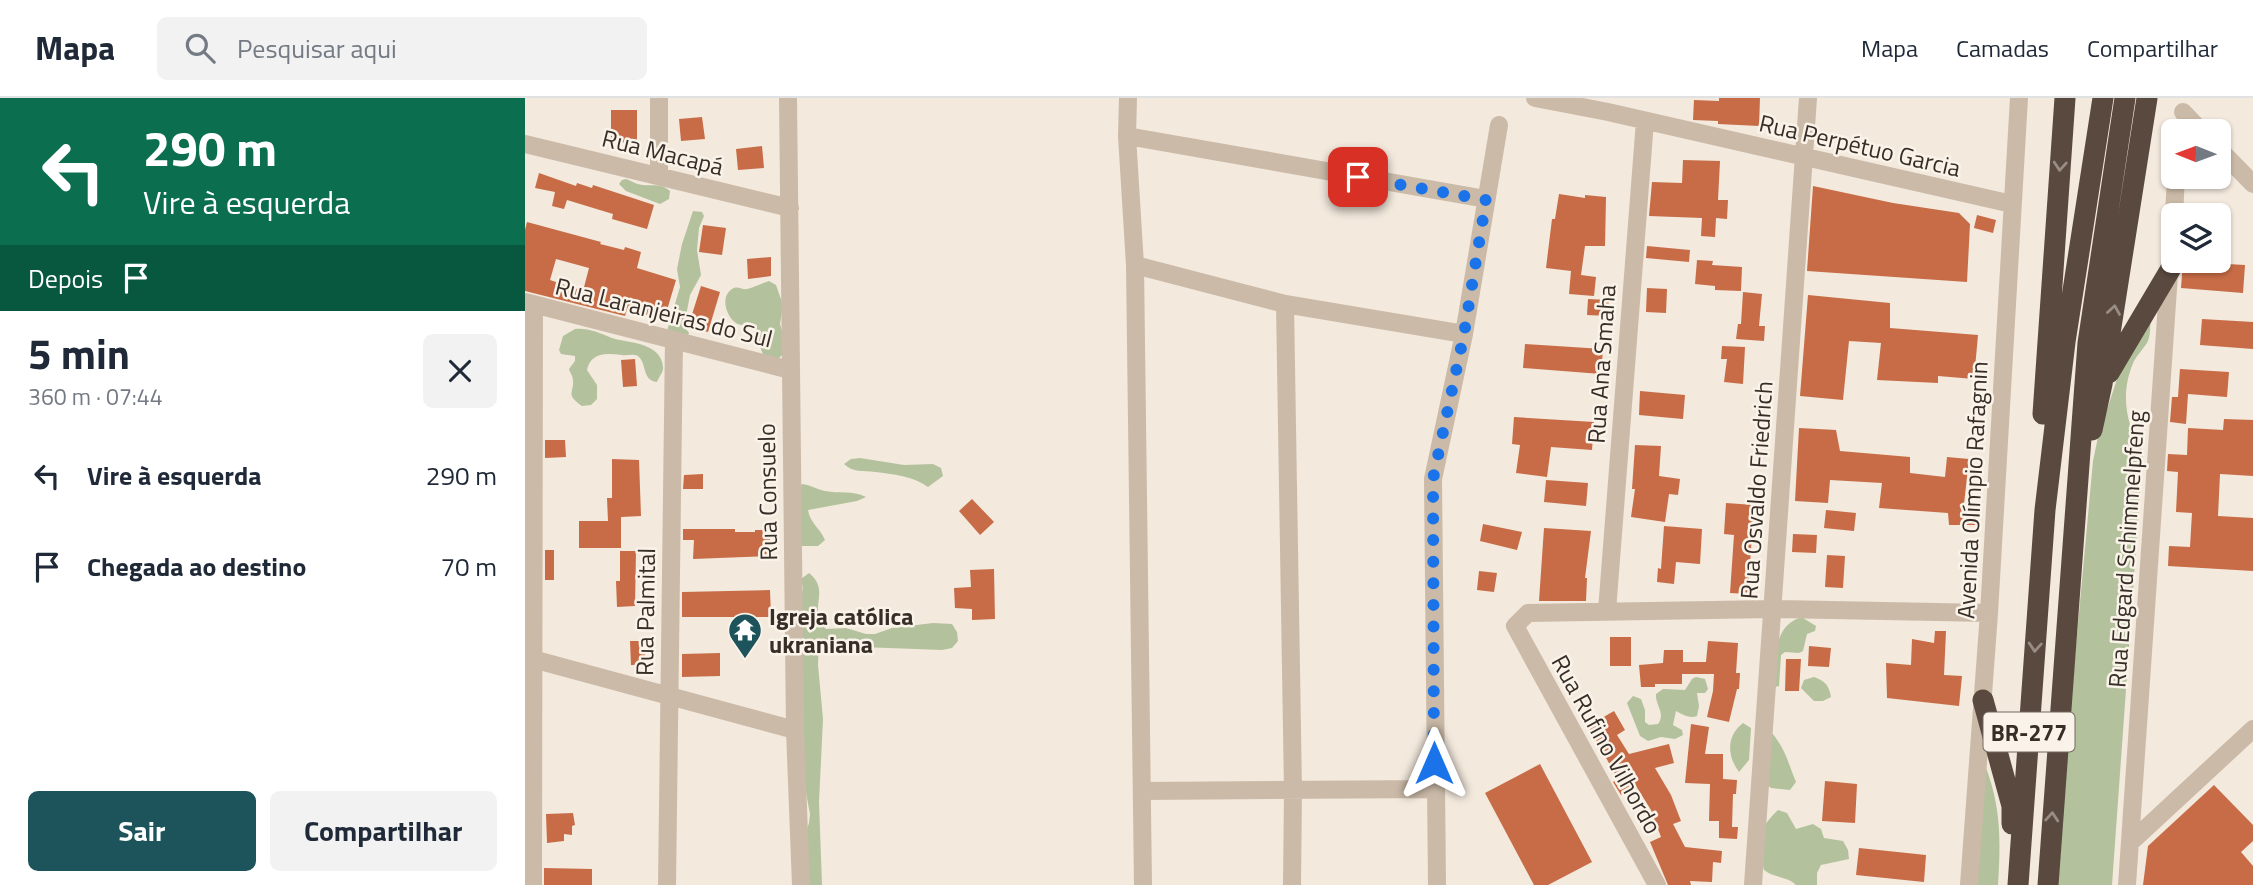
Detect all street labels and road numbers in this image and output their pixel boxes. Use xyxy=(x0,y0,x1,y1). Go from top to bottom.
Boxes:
street label: Rua Perpétuo Garcia xyxy=(1756,104,1964,186)
street label: Rua Macapá xyxy=(598,120,728,184)
street label: Rua Laranjeiras do Sul xyxy=(552,268,776,356)
street label: Rua Ana Smaha xyxy=(1577,283,1625,445)
street label: Avenida Olímpio Rafagnin xyxy=(1947,360,1997,620)
street label: Rua Osvaldo Friedrich xyxy=(1730,380,1782,600)
street label: Rua Edgard Schimmelpfeng xyxy=(2098,409,2154,689)
street label: Rua Consuelo xyxy=(748,423,786,561)
street label: Rua Palmital xyxy=(626,548,664,676)
street label: Rua Rufino Vilhordo xyxy=(1543,648,1671,840)
road number: BR-277 xyxy=(1983,712,2075,752)

